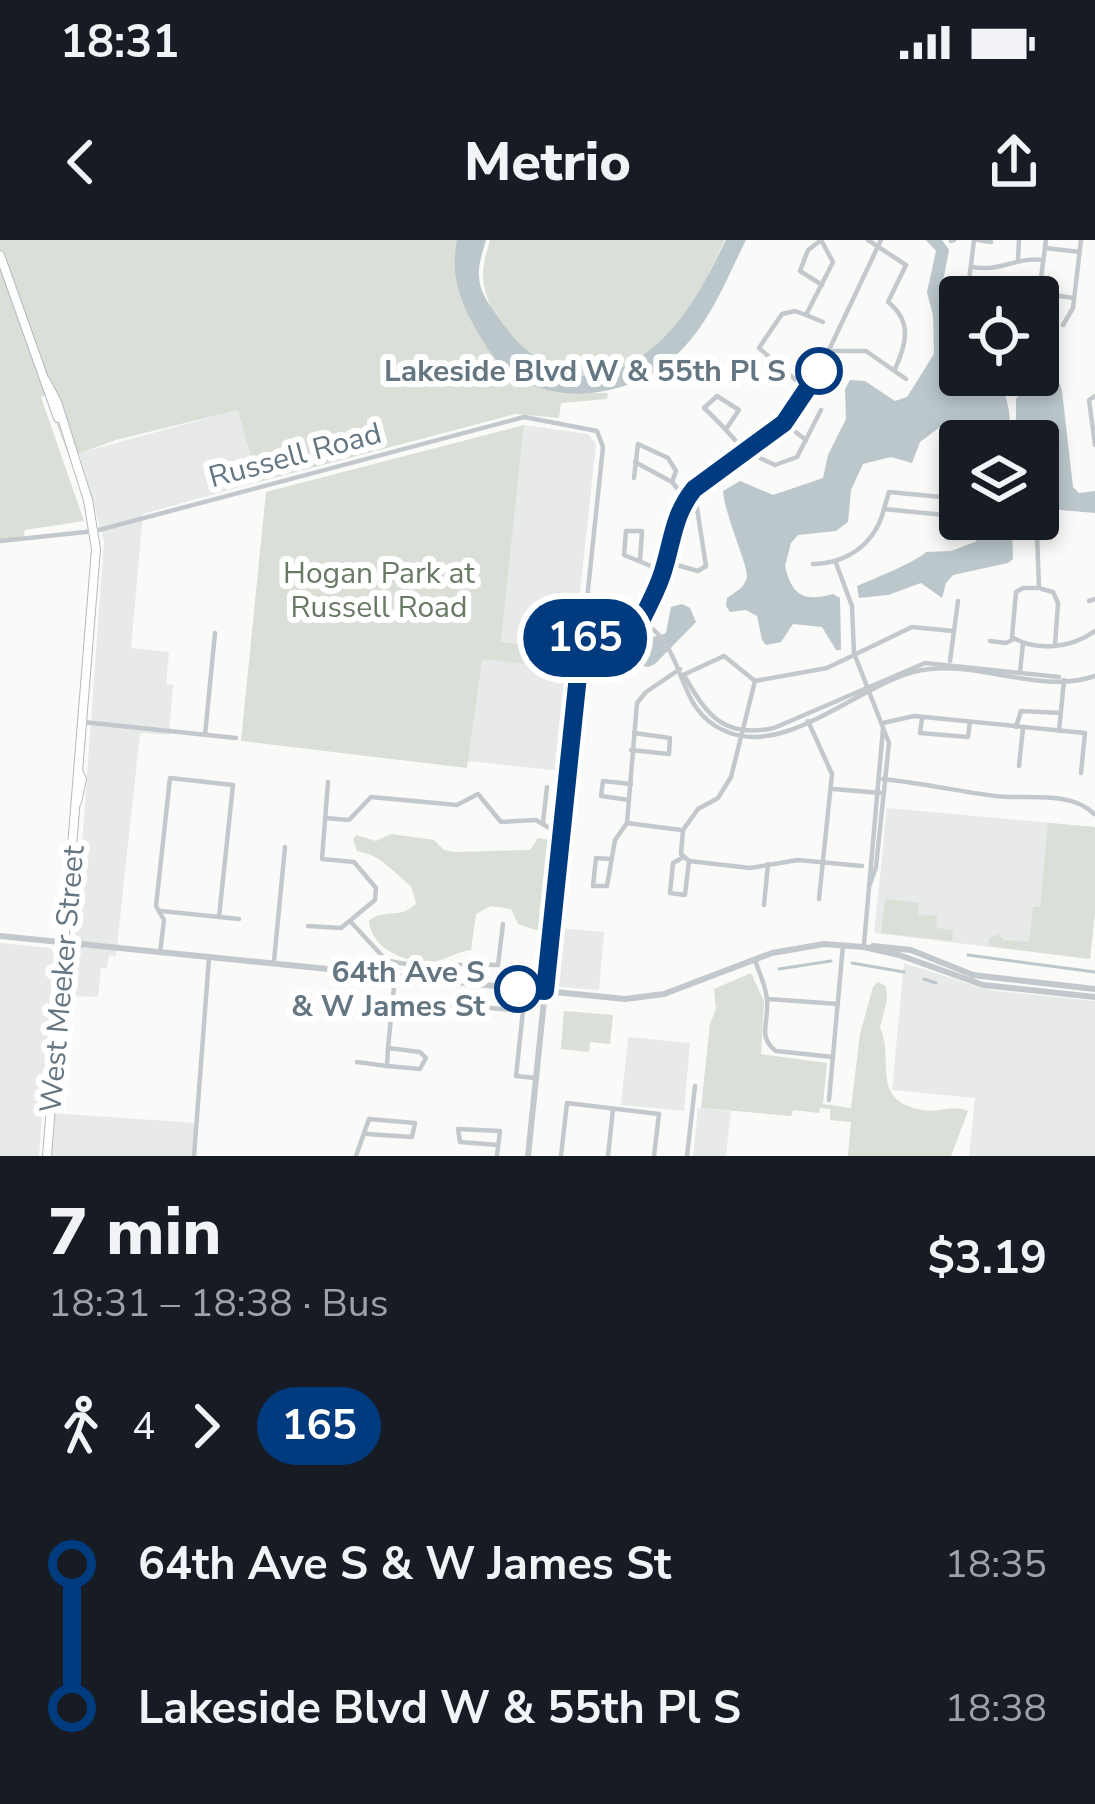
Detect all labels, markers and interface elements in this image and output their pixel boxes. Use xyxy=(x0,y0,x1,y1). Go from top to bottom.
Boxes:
text: 18:31 xyxy=(60,12,179,73)
text: Metrio xyxy=(464,125,631,199)
icon: back xyxy=(48,129,114,195)
icon: share xyxy=(981,129,1047,195)
map controls xyxy=(939,276,1059,540)
button: locate xyxy=(939,276,1059,396)
marker: Lakeside Blvd W & 55th Pl S xyxy=(797,349,841,393)
place label: Lakeside Blvd W & 55th Pl S xyxy=(384,351,786,392)
street label: Russell Road xyxy=(204,413,386,498)
button: layers xyxy=(939,420,1059,540)
park label: Hogan Park at Russell Road xyxy=(283,553,475,628)
line badge: 165 xyxy=(516,599,654,677)
text: 165 xyxy=(547,609,623,666)
street label: West Meeker Street xyxy=(30,843,95,1114)
place label: 64th Ave S & W James St xyxy=(291,952,485,1027)
marker: 64th Ave S & W James St xyxy=(496,967,540,1011)
text: 7 min xyxy=(48,1187,222,1277)
text: $3.19 xyxy=(928,1228,1047,1289)
text: 18:31 – 18:38 · Bus xyxy=(48,1277,388,1330)
icon: walk xyxy=(48,1393,114,1459)
icon: forward xyxy=(173,1393,239,1459)
text: 165 xyxy=(281,1397,357,1454)
text: 4 xyxy=(132,1400,155,1453)
text: 64th Ave S & W James St xyxy=(138,1534,671,1595)
text: 18:35 xyxy=(945,1538,1047,1591)
text: Lakeside Blvd W & 55th Pl S xyxy=(138,1678,741,1739)
text: 18:38 xyxy=(945,1682,1047,1735)

